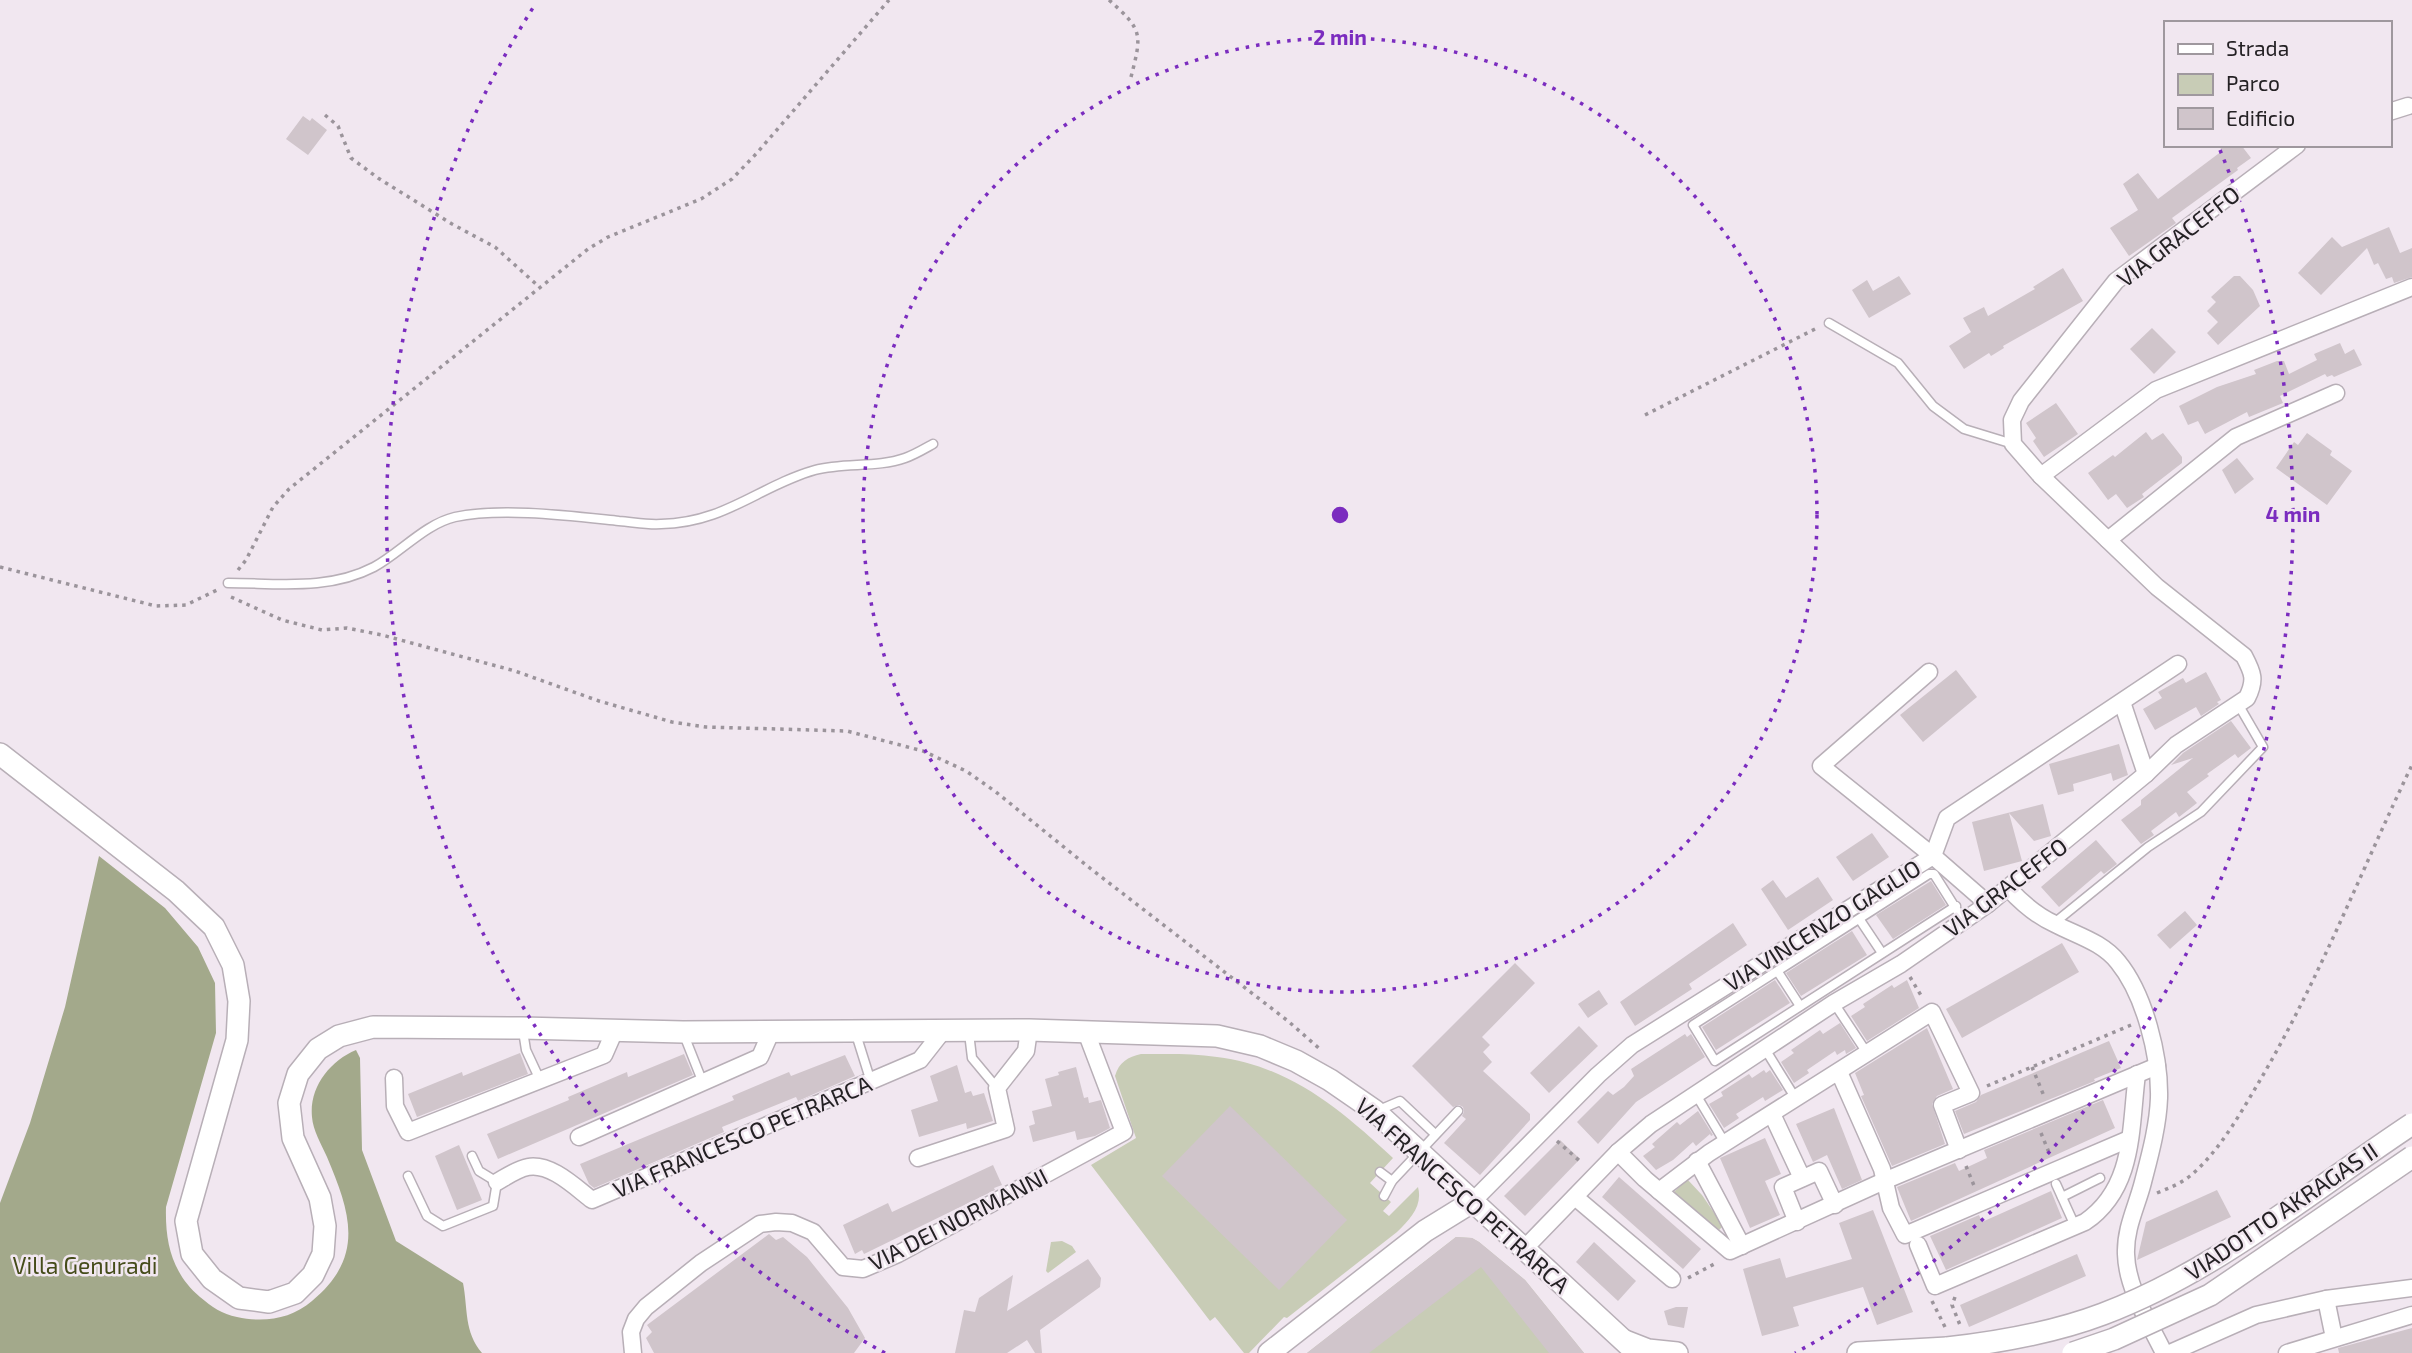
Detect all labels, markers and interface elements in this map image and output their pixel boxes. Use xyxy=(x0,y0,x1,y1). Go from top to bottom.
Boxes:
legend xyxy=(2164,21,2391,147)
text: 2 min xyxy=(1313,24,1367,49)
text: Strada xyxy=(2226,35,2289,60)
text: Parco xyxy=(2226,70,2280,95)
text: Edificio xyxy=(2226,105,2295,130)
street label: VIA GRACEFFO xyxy=(2111,179,2245,293)
text: 4 min xyxy=(2266,501,2320,526)
centre of rings xyxy=(1328,503,1352,527)
street label: VIA GRACEFFO xyxy=(1938,831,2072,943)
street label: VIA VINCENZO GAGLIO xyxy=(1719,853,1925,997)
street label: VIA FRANCESCO PETRARCA xyxy=(608,1068,876,1203)
street label: VIA FRANCESCO PETRARCA xyxy=(1350,1091,1576,1299)
street label: VIADOTTO AKRAGAS II xyxy=(2179,1136,2383,1286)
street label: VIA DEI NORMANNI xyxy=(864,1162,1052,1276)
park label: Villa Genuradi xyxy=(12,1251,158,1279)

